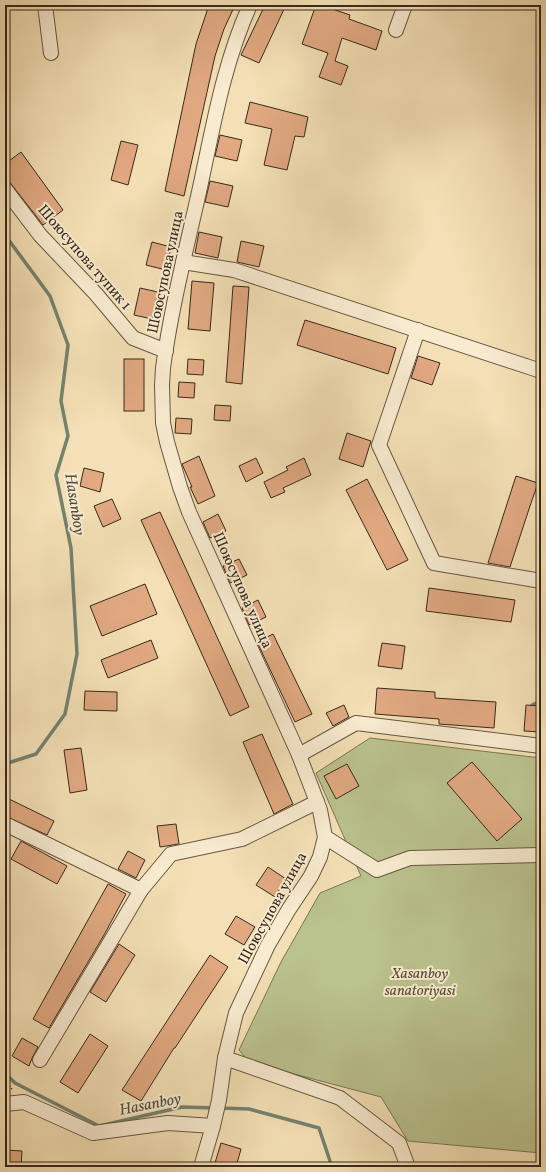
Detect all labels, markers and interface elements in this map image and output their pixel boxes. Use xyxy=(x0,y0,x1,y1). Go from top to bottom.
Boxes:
street label: Шоюсупова тупик 1 xyxy=(32,201,136,315)
street label: Шоюсупова улица xyxy=(143,209,190,336)
water label: Hasanboy xyxy=(58,472,90,537)
street label: Шоюсупова улица xyxy=(207,529,277,652)
street label: Шоюсупова улица xyxy=(234,849,313,969)
park label: Xasanboy sanatoriyasi xyxy=(385,964,456,1002)
water label: Hasanboy xyxy=(117,1088,183,1122)

